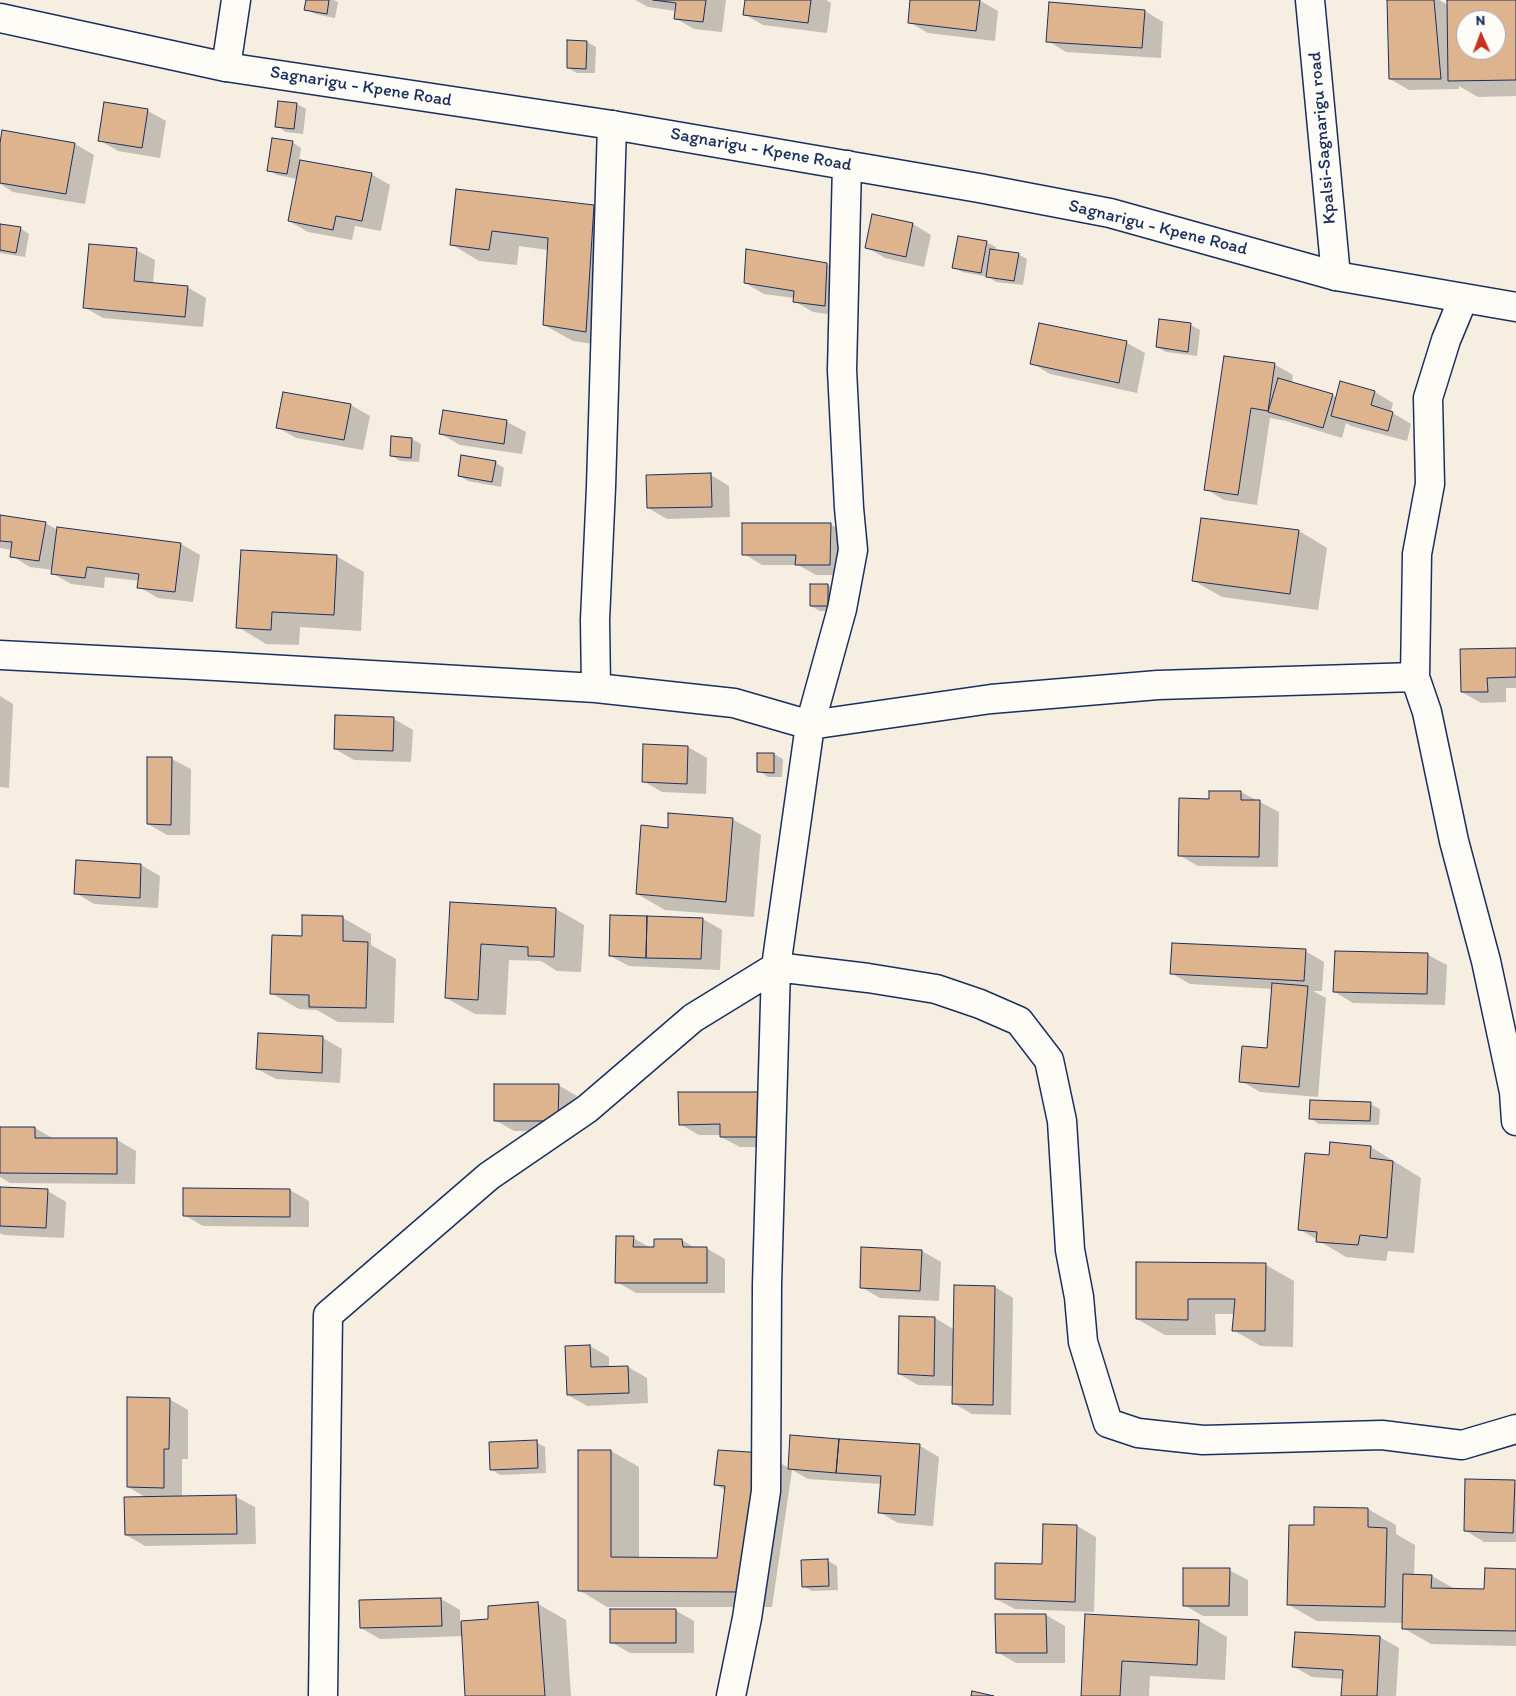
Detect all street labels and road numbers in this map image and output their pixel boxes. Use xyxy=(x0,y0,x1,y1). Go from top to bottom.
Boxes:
street label: Kpalsi-Sagnarigu road xyxy=(1305,51,1341,225)
street label: Sagnarigu - Kpene Road xyxy=(269,62,453,112)
street label: Sagnarigu - Kpene Road xyxy=(669,123,853,177)
street label: Sagnarigu - Kpene Road xyxy=(1066,195,1250,261)

